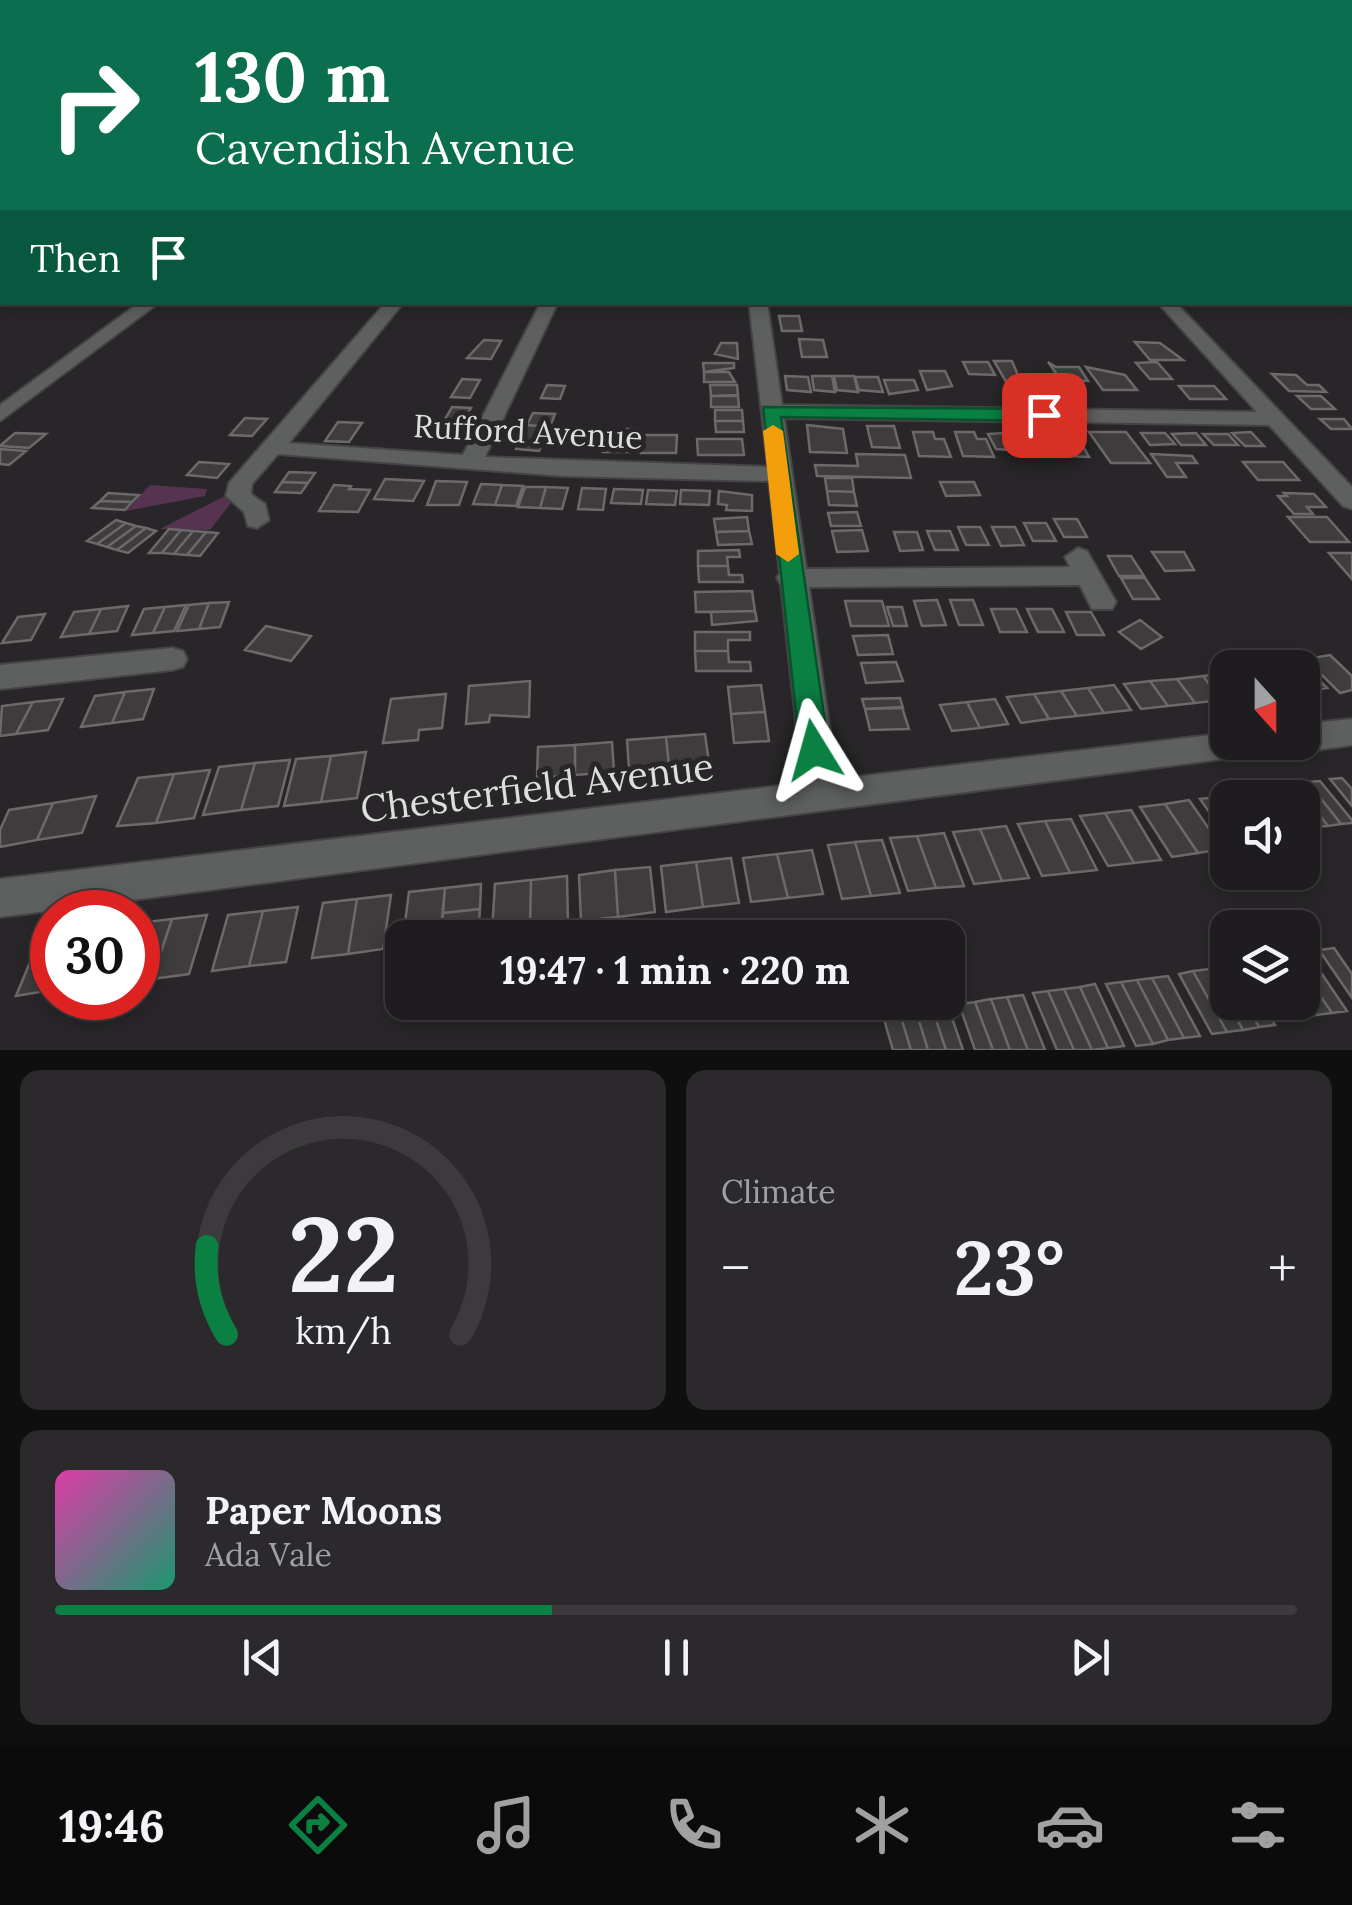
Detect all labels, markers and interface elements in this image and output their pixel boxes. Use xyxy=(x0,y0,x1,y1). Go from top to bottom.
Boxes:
text: 130 m xyxy=(195,32,390,121)
icon: right xyxy=(30,40,160,170)
text: Cavendish Avenue xyxy=(195,119,575,176)
icon: arrive xyxy=(141,230,196,285)
text: Then xyxy=(30,234,121,282)
pin xyxy=(1002,373,1087,458)
icon: arrive xyxy=(1017,388,1072,443)
street label: Rufford Avenue xyxy=(412,405,644,458)
north arrow xyxy=(1210,650,1320,760)
map controls xyxy=(1210,650,1320,1020)
position arrow xyxy=(762,698,866,802)
street label: Chesterfield Avenue xyxy=(357,742,716,832)
button: sound xyxy=(1210,780,1320,890)
speed limit sign: 30 xyxy=(30,890,160,1020)
button: layers xyxy=(1210,910,1320,1020)
text: 19:47 · 1 min · 220 m xyxy=(500,946,850,994)
text: Climate xyxy=(721,1171,836,1212)
text: 22 xyxy=(288,1187,398,1320)
text: 23° xyxy=(954,1220,1064,1316)
text: − xyxy=(721,1233,750,1303)
text: + xyxy=(1268,1233,1297,1303)
text: km/h xyxy=(295,1308,391,1354)
text: Paper Moons xyxy=(205,1486,442,1534)
text: Ada Vale xyxy=(205,1534,332,1575)
icon: previous xyxy=(235,1630,290,1685)
icon: pause xyxy=(649,1630,704,1685)
icon: next xyxy=(1063,1630,1118,1685)
icon: directions xyxy=(283,1790,353,1860)
icon: music xyxy=(471,1790,541,1860)
icon: phone xyxy=(659,1790,729,1860)
icon: climate xyxy=(847,1790,917,1860)
icon: car xyxy=(1035,1790,1105,1860)
icon: filters xyxy=(1223,1790,1293,1860)
text: 19:46 xyxy=(59,1797,165,1854)

